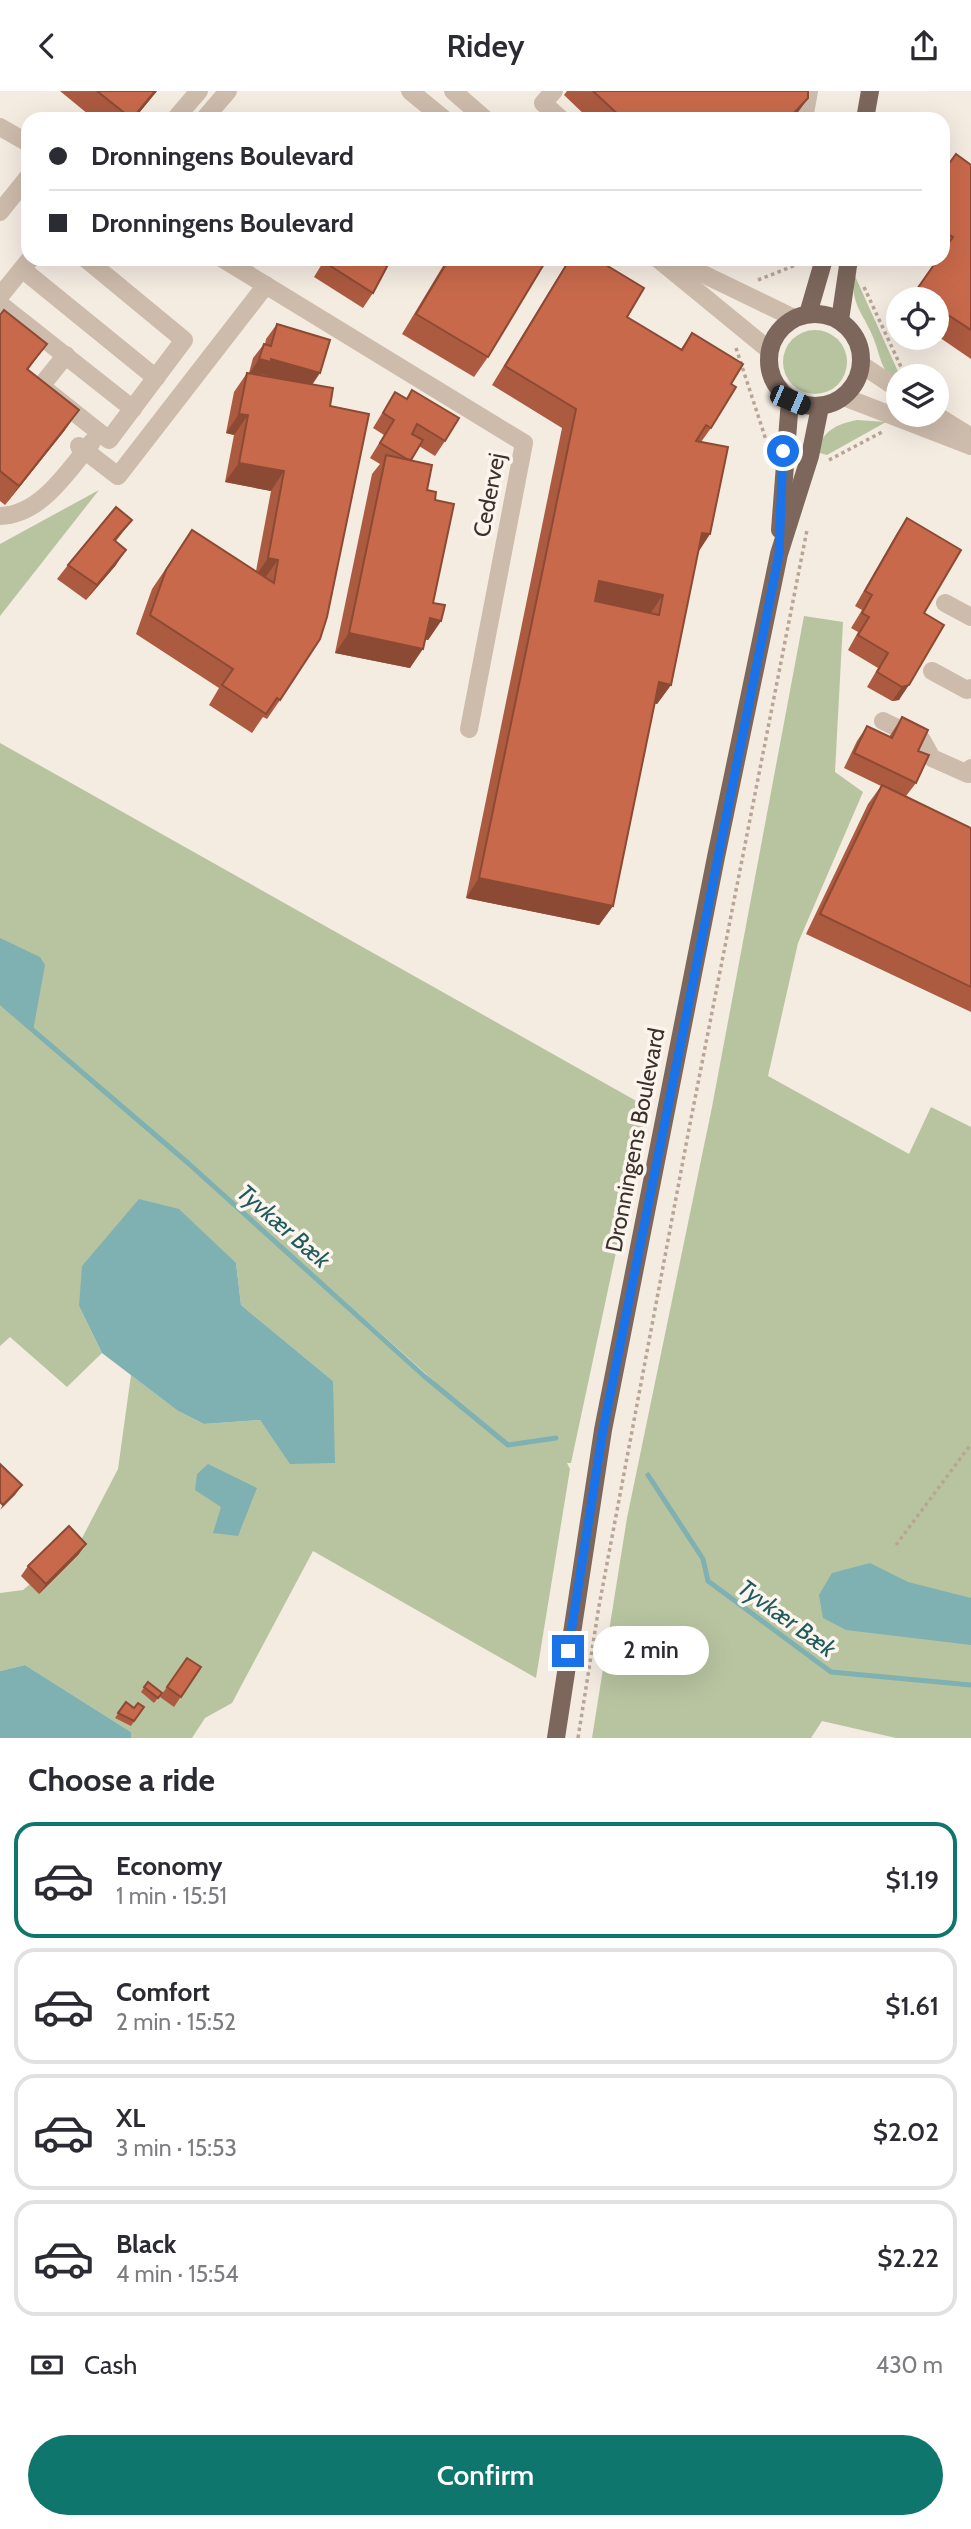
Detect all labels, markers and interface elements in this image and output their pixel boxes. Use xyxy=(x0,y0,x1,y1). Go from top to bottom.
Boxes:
text: Ridey xyxy=(446,26,525,65)
icon: back xyxy=(28,27,66,65)
icon: share xyxy=(905,27,943,65)
text: Dronningens Boulevard xyxy=(91,140,354,172)
text: Dronningens Boulevard xyxy=(91,207,354,239)
map controls xyxy=(886,287,949,427)
button: locate xyxy=(886,287,949,350)
button: layers xyxy=(886,364,949,427)
car xyxy=(767,382,814,418)
route start xyxy=(767,435,799,467)
street label: Cedervej xyxy=(467,451,511,539)
street label: Dronningens Boulevard xyxy=(600,1026,670,1254)
water label: Tyvkær Bæk xyxy=(232,1178,337,1275)
water label: Tyvkær Bæk xyxy=(733,1573,842,1664)
callout: 2 min xyxy=(592,1627,708,1675)
route end xyxy=(552,1635,584,1667)
text: 2 min xyxy=(623,1636,679,1664)
text: Choose a ride xyxy=(28,1760,215,1799)
icon: car xyxy=(32,1849,95,1912)
text: Economy xyxy=(116,1850,222,1882)
text: $1.19 xyxy=(886,1864,939,1896)
text: 1 min · 15:51 xyxy=(116,1882,227,1910)
icon: car xyxy=(32,1975,95,2038)
text: Comfort xyxy=(116,1976,210,2008)
text: $1.61 xyxy=(885,1990,939,2022)
text: 2 min · 15:52 xyxy=(116,2008,236,2036)
icon: car xyxy=(32,2101,95,2164)
text: XL xyxy=(116,2102,145,2134)
text: $2.02 xyxy=(873,2116,939,2148)
text: 3 min · 15:53 xyxy=(116,2134,237,2162)
icon: car xyxy=(32,2227,95,2290)
text: Black xyxy=(116,2228,176,2260)
text: $2.22 xyxy=(877,2242,939,2274)
text: 4 min · 15:54 xyxy=(116,2260,239,2288)
icon: cash xyxy=(28,2346,66,2384)
text: Cash xyxy=(84,2349,137,2381)
text: 430 m xyxy=(876,2351,943,2379)
button: Confirm xyxy=(28,2435,943,2515)

